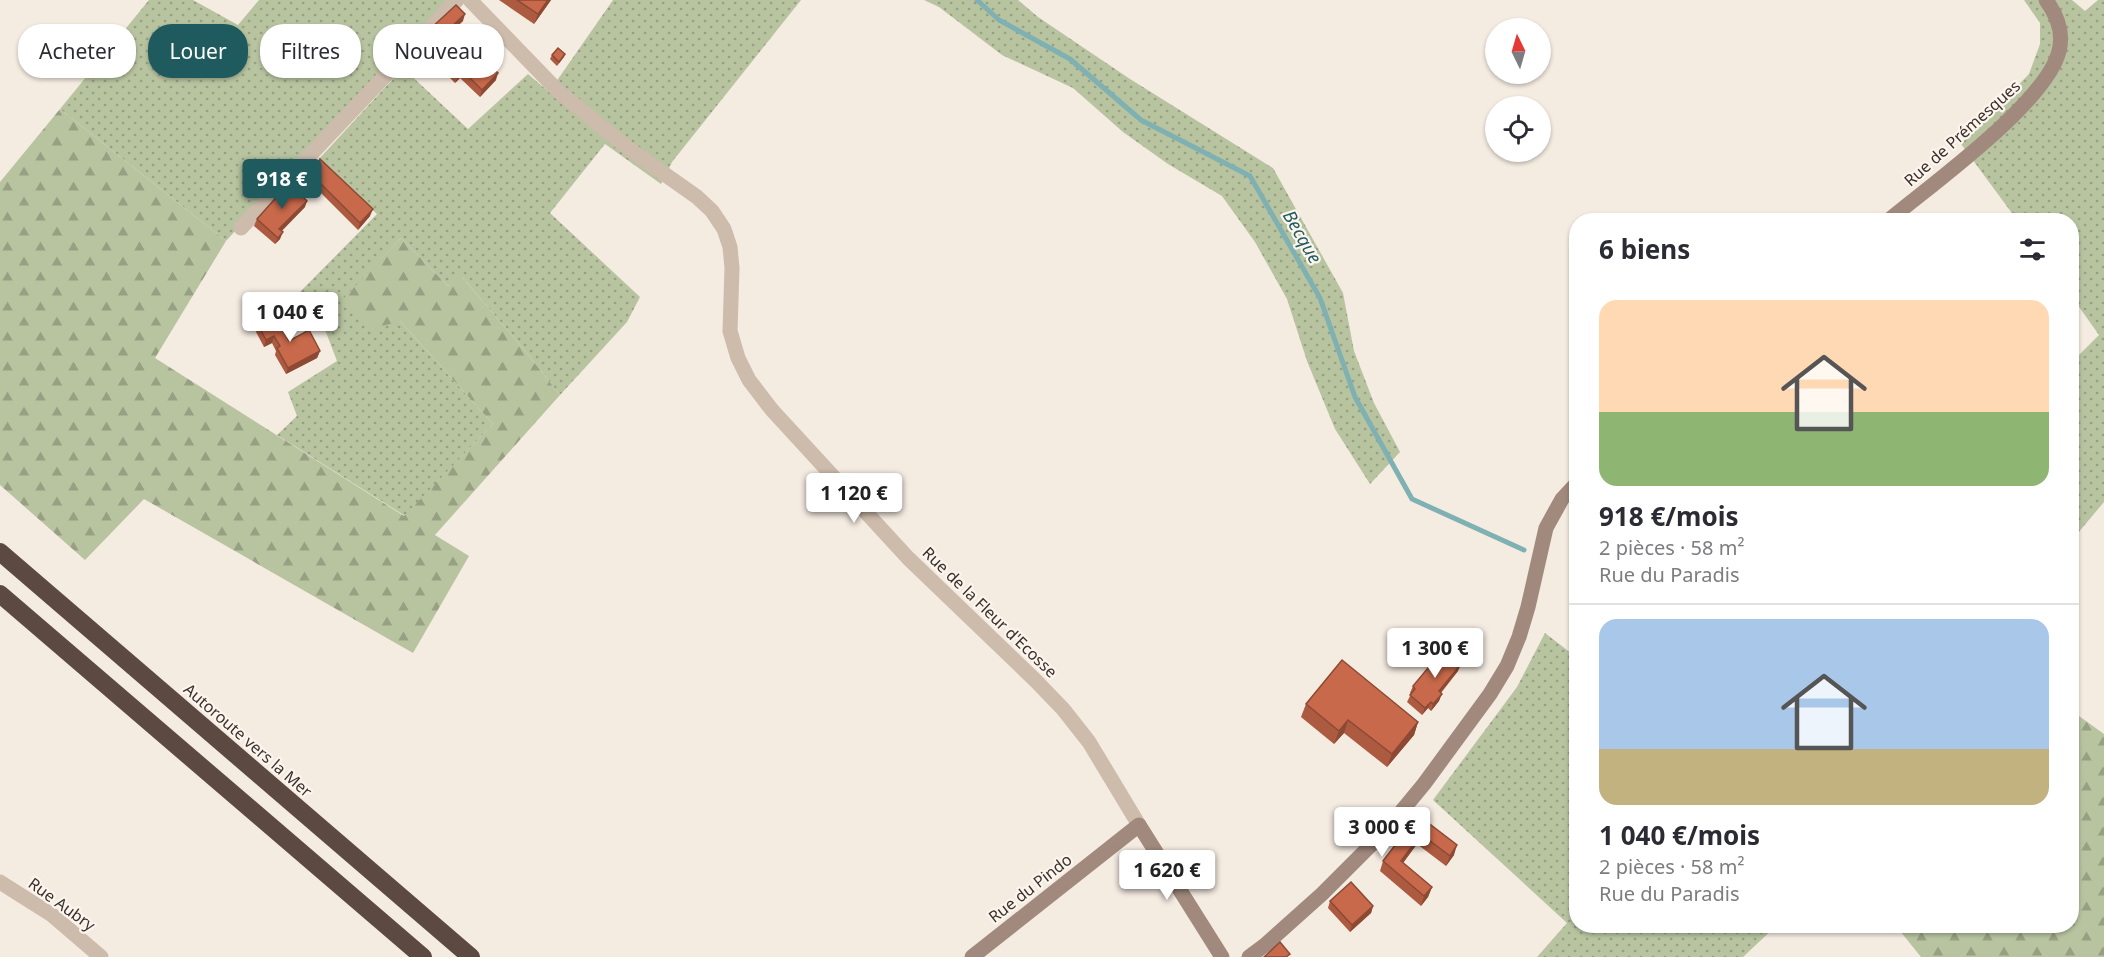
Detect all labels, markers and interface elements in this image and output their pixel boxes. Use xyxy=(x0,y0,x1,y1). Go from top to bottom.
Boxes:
north arrow xyxy=(1485,18,1551,84)
map controls xyxy=(1485,18,1551,162)
chip: Acheter xyxy=(18,24,136,78)
chip: Louer xyxy=(148,24,248,78)
chip: Filtres xyxy=(260,24,361,78)
chip: Nouveau xyxy=(373,24,504,78)
street label: Rue de Prémesques xyxy=(1899,75,2025,191)
button: locate xyxy=(1485,96,1551,162)
pin: 918 € xyxy=(240,159,324,210)
text: 918 € xyxy=(257,165,307,192)
water label: Becque xyxy=(1278,205,1328,268)
text: 6 biens xyxy=(1599,231,1690,267)
icon: filters xyxy=(2016,233,2049,266)
pin: 1 040 € xyxy=(235,292,345,343)
text: 1 040 € xyxy=(256,298,324,325)
icon: home xyxy=(1770,339,1878,447)
pin: 1 120 € xyxy=(799,473,909,524)
text: 1 120 € xyxy=(820,479,888,506)
text: 918 €/mois xyxy=(1599,498,1738,534)
text: 2 pièces · 58 m² xyxy=(1599,534,1744,561)
street label: Rue de la Fleur d'Ecosse xyxy=(918,542,1062,682)
text: Rue du Paradis xyxy=(1599,561,1740,588)
pin: 1 300 € xyxy=(1380,628,1490,679)
text: 1 300 € xyxy=(1401,634,1469,661)
icon: home xyxy=(1770,658,1878,766)
street label: Autoroute vers la Mer xyxy=(179,678,317,802)
pin: 3 000 € xyxy=(1327,807,1437,858)
text: 3 000 € xyxy=(1348,813,1416,840)
text: 1 040 €/mois xyxy=(1599,817,1760,853)
street label: Rue du Pindo xyxy=(984,849,1076,927)
pin: 1 620 € xyxy=(1112,850,1222,901)
text: 2 pièces · 58 m² xyxy=(1599,853,1744,880)
text: 1 620 € xyxy=(1133,856,1201,883)
street label: Rue Aubry xyxy=(24,872,101,936)
text: Rue du Paradis xyxy=(1599,880,1740,907)

